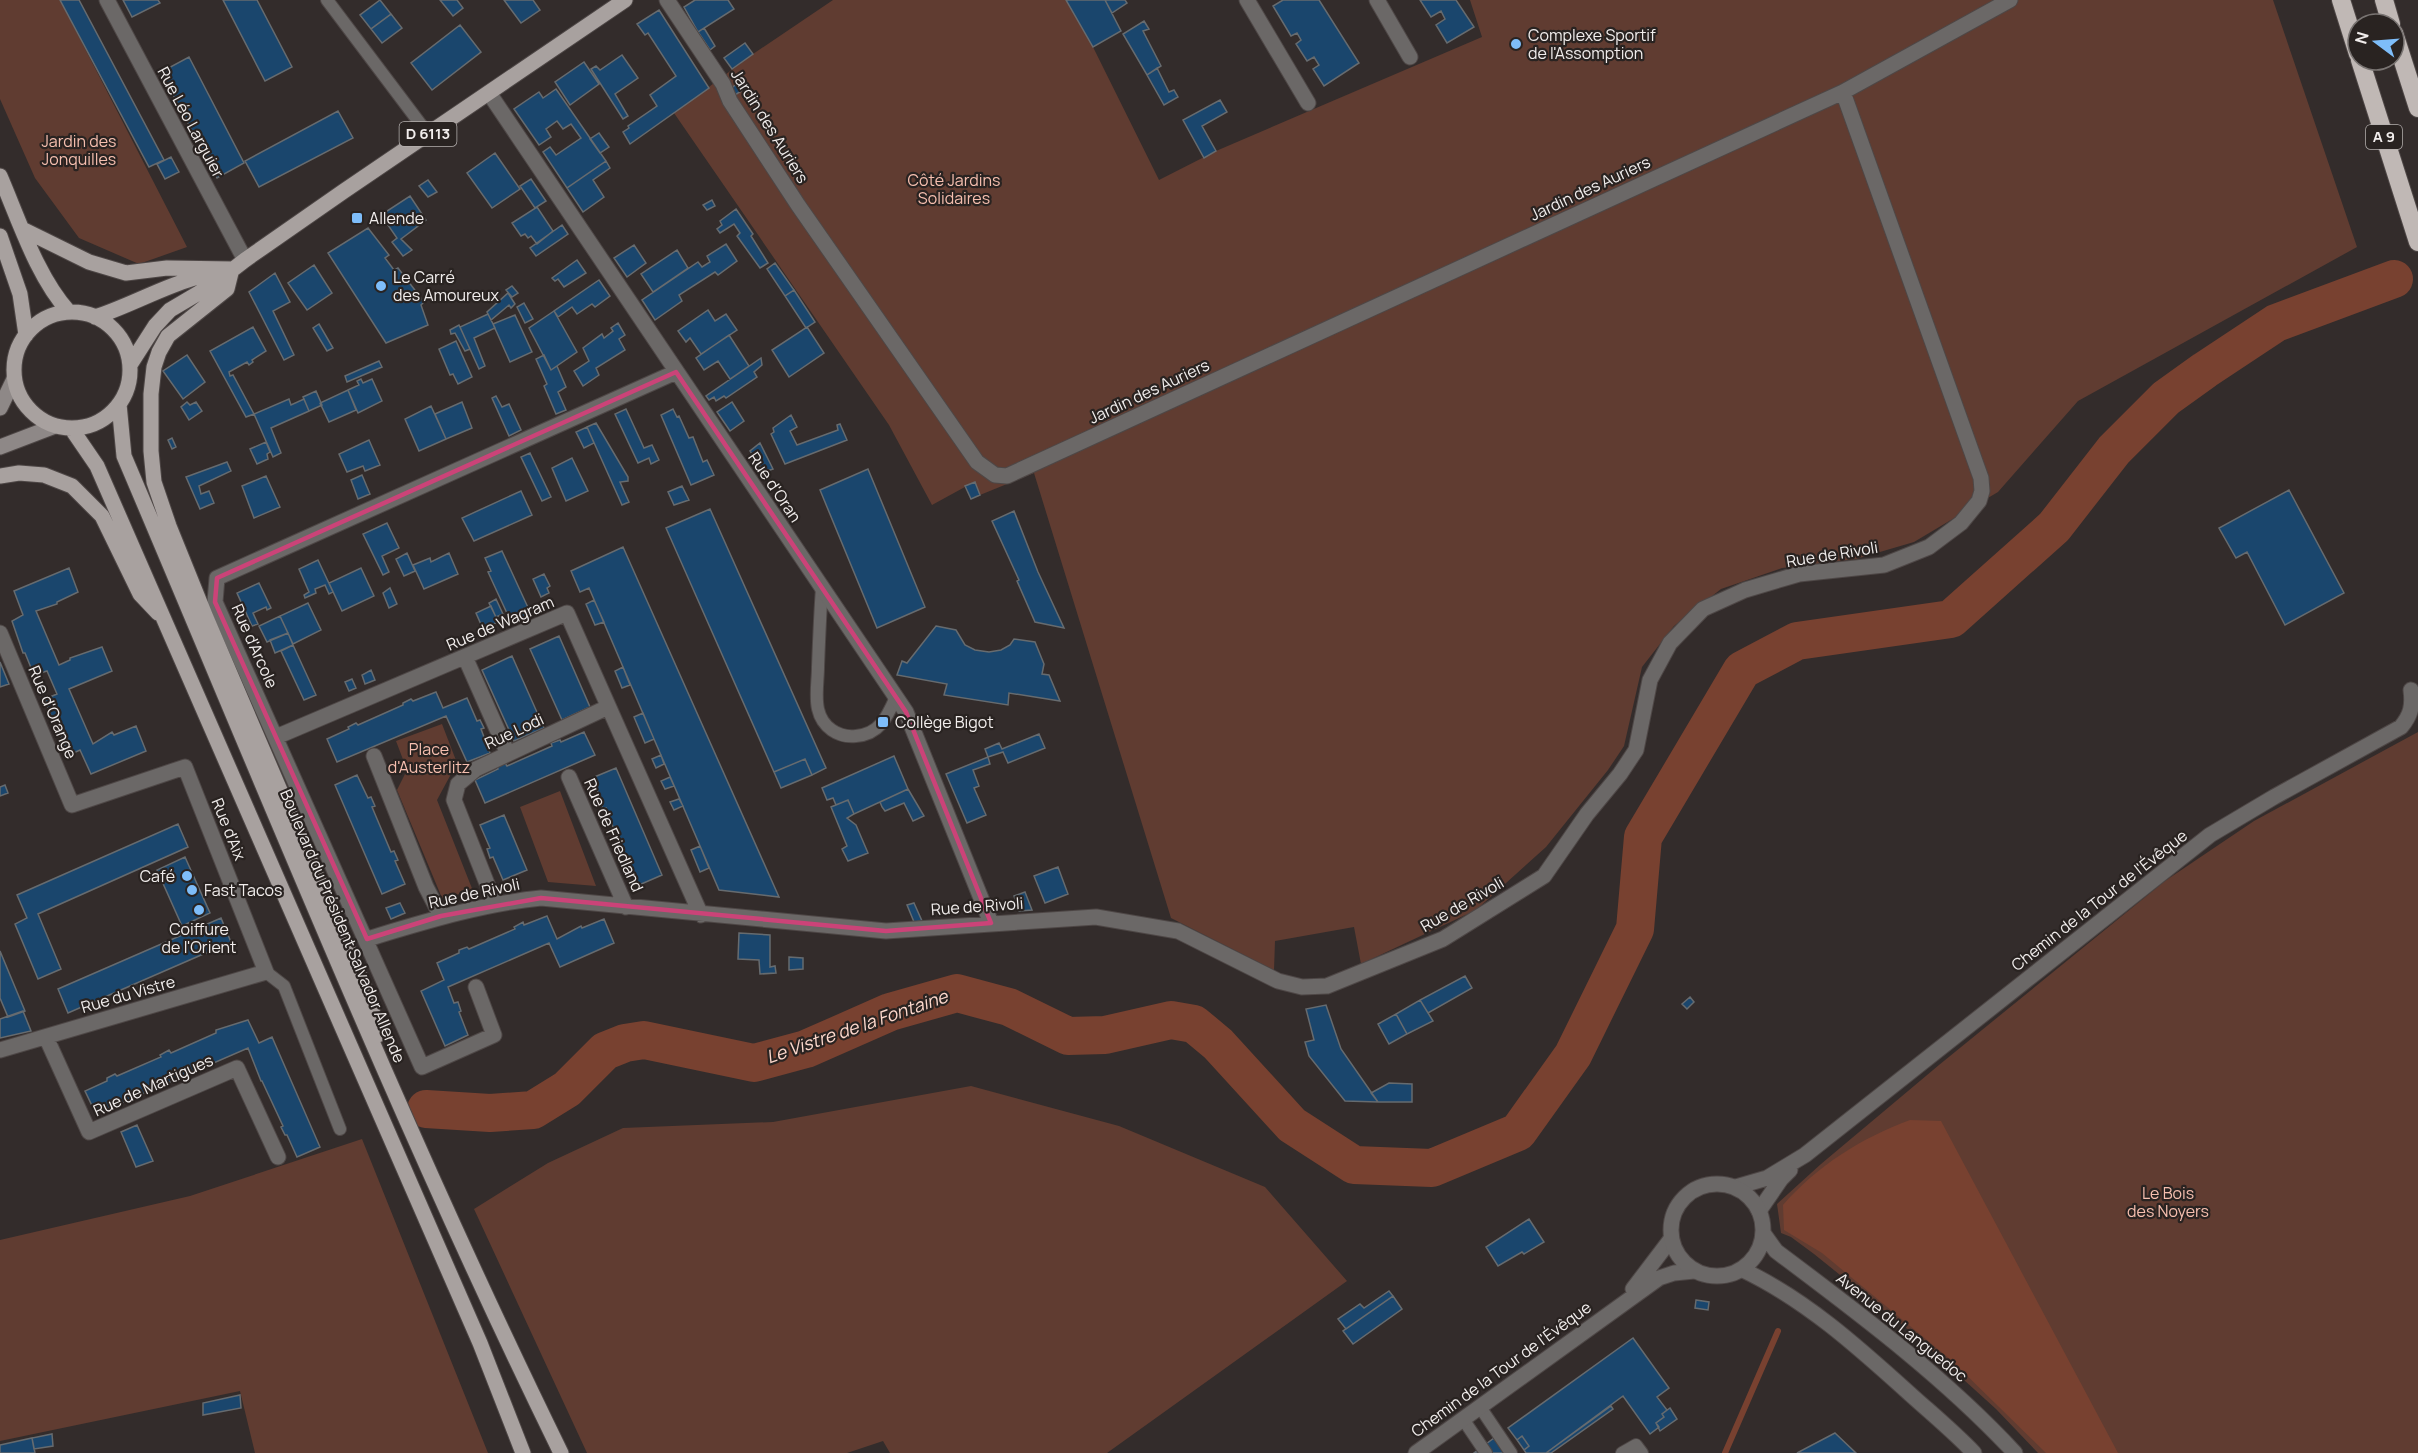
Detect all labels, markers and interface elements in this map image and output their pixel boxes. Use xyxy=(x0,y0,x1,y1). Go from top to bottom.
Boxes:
north arrow xyxy=(2346,12,2406,72)
place label: Complexe Sportif de l'Assomption xyxy=(1528,24,1656,64)
text: N xyxy=(2349,29,2374,46)
marker: Complexe Sportif de l'Assomption xyxy=(1509,37,1523,51)
street label: Rue Léo Larguier xyxy=(152,63,230,182)
street label: Jardin des Auriers xyxy=(726,65,814,187)
road number: D 6113 xyxy=(400,122,456,146)
road number: A 9 xyxy=(2366,125,2402,149)
park label: Jardin des Jonquilles xyxy=(41,130,117,170)
street label: Jardin des Auriers xyxy=(1526,150,1654,226)
park label: Côté Jardins Solidaires xyxy=(908,169,1000,209)
place label: Allende xyxy=(369,207,424,229)
marker: Allende xyxy=(350,211,364,225)
place label: Le Carré des Amoureux xyxy=(393,266,500,306)
marker: Le Carré des Amoureux xyxy=(374,279,388,293)
street label: Jardin des Auriers xyxy=(1085,353,1213,429)
street label: Rue d'Oran xyxy=(743,447,807,527)
street label: Rue de Rivoli xyxy=(1784,536,1880,572)
street label: Rue de Wagram xyxy=(443,590,557,656)
street label: Rue d'Arcole xyxy=(227,600,283,692)
street label: Rue d'Orange xyxy=(23,662,83,762)
street label: Rue Lodi xyxy=(481,708,547,754)
place label: Collège Bigot xyxy=(895,711,994,733)
marker: Collège Bigot xyxy=(876,715,890,729)
park label: Place d'Austerlitz xyxy=(388,738,470,778)
street label: Rue de Friedland xyxy=(579,775,649,895)
street label: Boulevard du Président Salvador Allende xyxy=(275,786,411,1066)
street label: Rue d'Aix xyxy=(207,795,252,864)
street label: Chemin de la Tour de l'Évêque xyxy=(2006,824,2192,976)
place label: Café xyxy=(140,865,175,887)
marker: Café xyxy=(180,869,194,883)
street label: Rue de Rivoli xyxy=(1416,871,1508,937)
street label: Rue de Rivoli xyxy=(426,873,522,913)
place label: Fast Tacos xyxy=(204,879,282,901)
marker: Fast Tacos xyxy=(185,883,199,897)
street label: Rue de Rivoli xyxy=(930,892,1024,920)
marker: Coiffure de l'Orient xyxy=(192,903,206,917)
place label: Coiffure de l'Orient xyxy=(162,918,236,958)
street label: Rue du Vistre xyxy=(78,970,178,1018)
water label: Le Vistre de la Fontaine xyxy=(763,983,952,1068)
street label: Rue de Martigues xyxy=(90,1049,216,1121)
park label: Le Bois des Noyers xyxy=(2127,1182,2209,1222)
street label: Avenue du Languedoc xyxy=(1832,1267,1972,1387)
street label: Chemin de la Tour de l'Évêque xyxy=(1406,1296,1596,1442)

